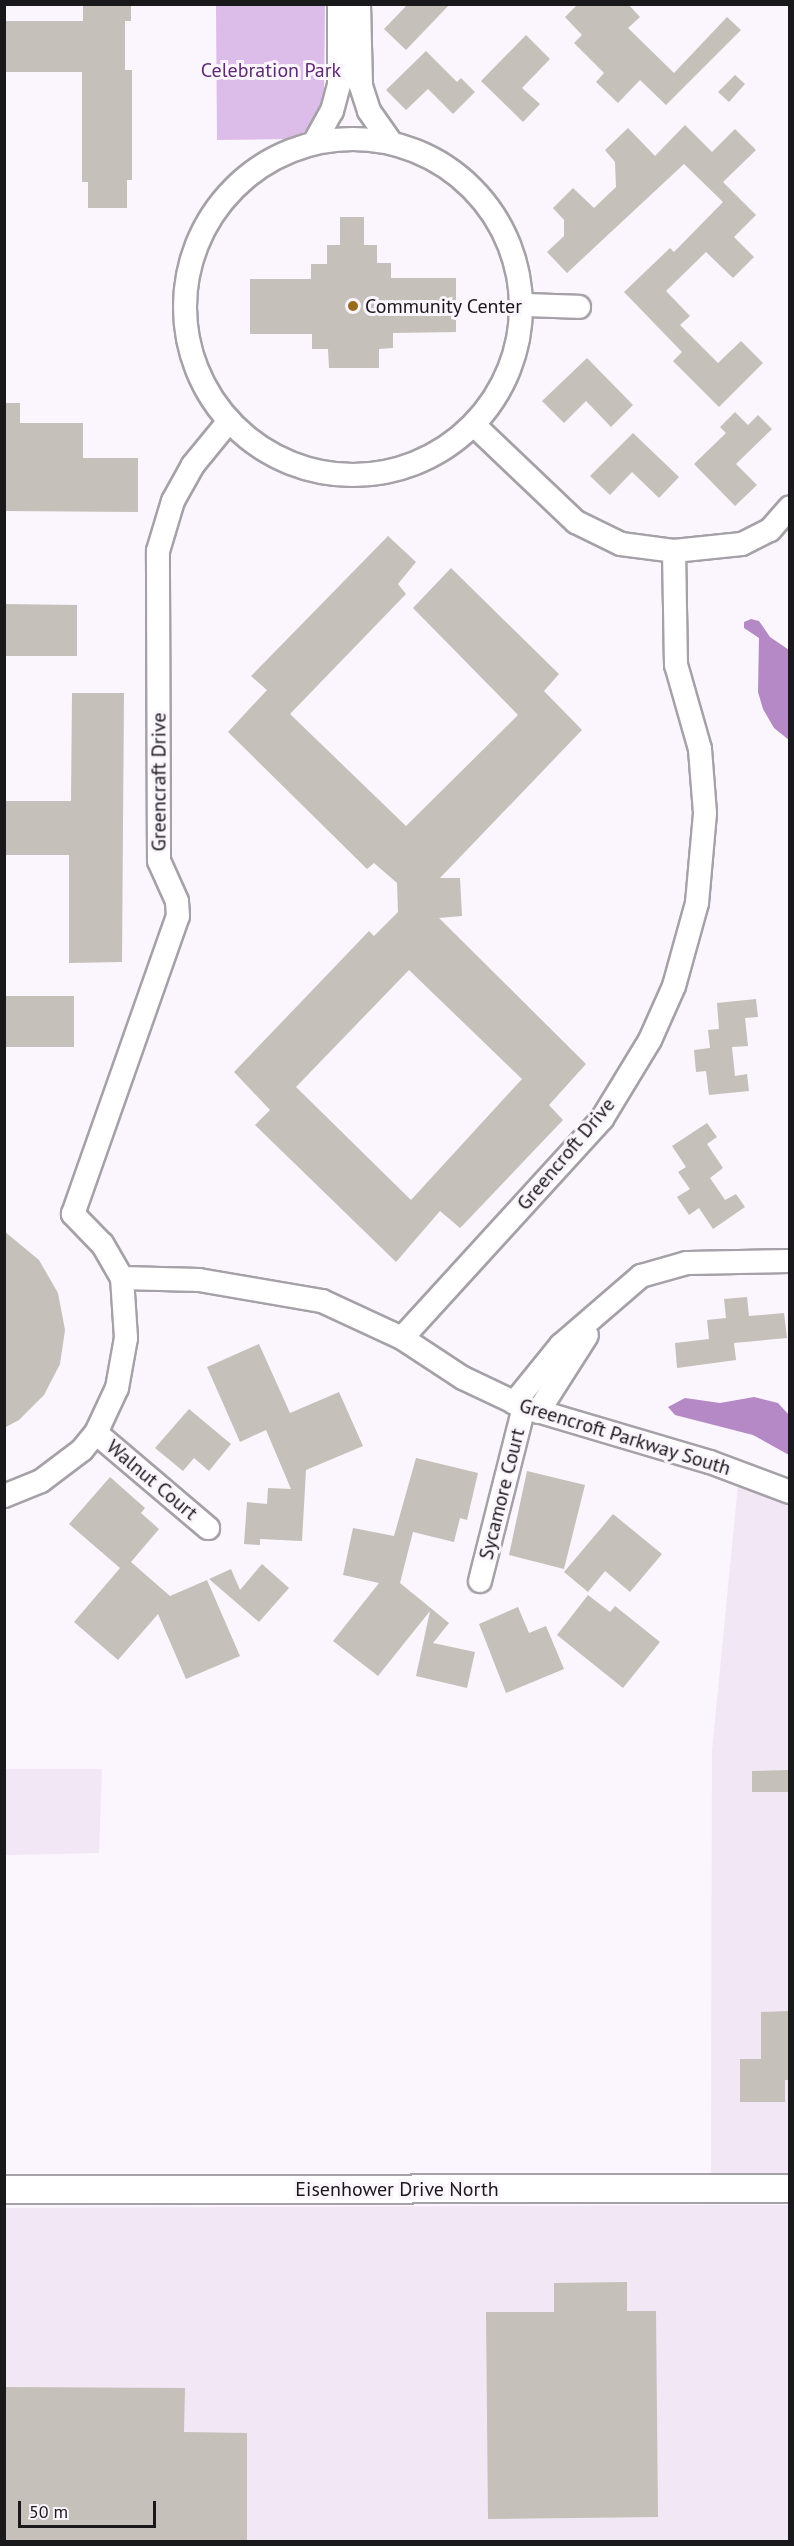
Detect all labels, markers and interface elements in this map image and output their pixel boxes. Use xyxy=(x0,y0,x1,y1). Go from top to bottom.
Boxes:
park label: Celebration Park xyxy=(201,58,341,82)
place label: Community Center xyxy=(365,294,523,318)
marker: Community Center xyxy=(346,299,360,313)
street label: Greencraft Drive xyxy=(147,713,171,851)
street label: Greencroft Drive xyxy=(512,1093,620,1215)
street label: Greencroft Parkway South xyxy=(516,1393,734,1481)
street label: Sycamore Court xyxy=(474,1426,530,1562)
street label: Walnut Court xyxy=(101,1435,203,1525)
street label: Eisenhower Drive North xyxy=(295,2177,499,2201)
scale bar xyxy=(21,2489,159,2527)
text: 50 m xyxy=(29,2500,68,2523)

